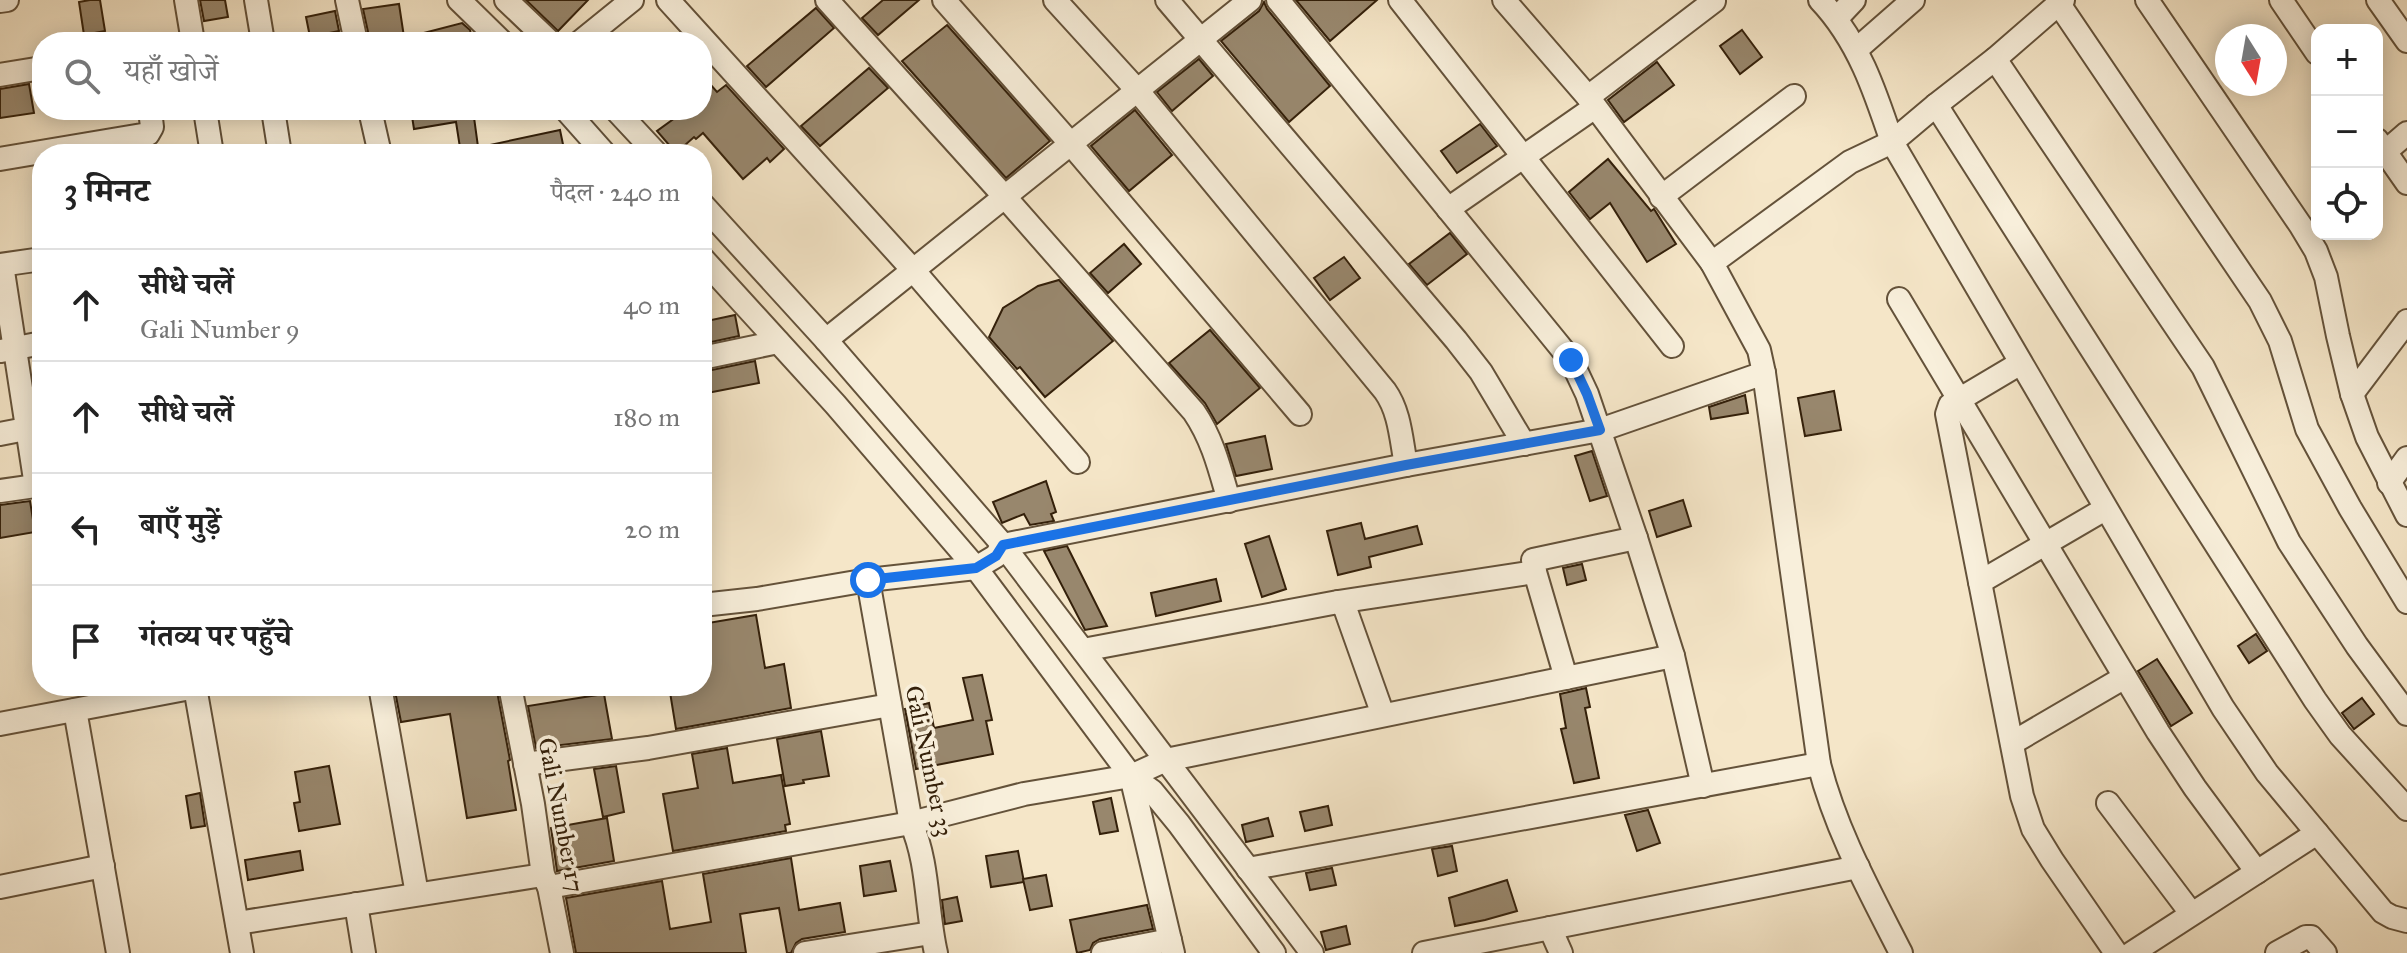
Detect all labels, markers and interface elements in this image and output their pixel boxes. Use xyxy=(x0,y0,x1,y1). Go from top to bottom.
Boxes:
north arrow xyxy=(2215,24,2287,96)
map controls xyxy=(2311,24,2383,240)
button: + xyxy=(2311,24,2383,96)
search box xyxy=(32,32,712,120)
text: यहाँ खोजें xyxy=(124,53,218,89)
icon: search xyxy=(60,54,104,98)
button: − xyxy=(2311,96,2383,168)
button: locate xyxy=(2311,168,2383,240)
text: 3 मिनट xyxy=(64,170,149,211)
text: पैदल · 240 m xyxy=(551,176,680,208)
text: सीधे चलें xyxy=(140,266,233,302)
icon: ahead xyxy=(64,283,108,327)
text: 40 m xyxy=(623,289,680,321)
text: Gali Number 9 xyxy=(140,313,300,345)
route end xyxy=(1553,342,1589,378)
text: सीधे चलें xyxy=(140,394,233,430)
icon: ahead xyxy=(64,395,108,439)
text: 180 m xyxy=(613,401,680,433)
text: बाएँ मुड़ें xyxy=(140,506,221,542)
icon: left xyxy=(64,507,108,551)
text: 20 m xyxy=(625,513,680,545)
route start xyxy=(850,562,886,598)
text: गंतव्य पर पहुँचे xyxy=(140,618,292,654)
icon: arrive xyxy=(64,619,108,663)
street label: Gali Number 33 xyxy=(898,683,960,839)
street label: Gali Number 17 xyxy=(531,735,591,895)

